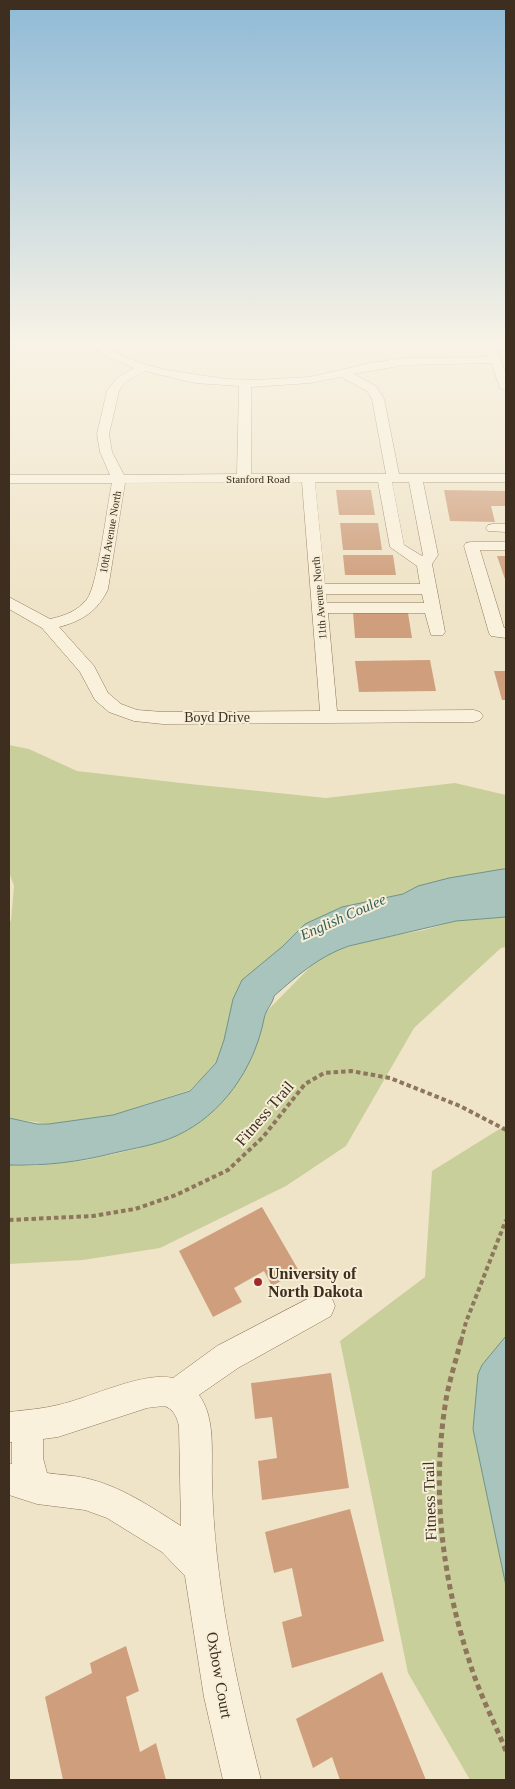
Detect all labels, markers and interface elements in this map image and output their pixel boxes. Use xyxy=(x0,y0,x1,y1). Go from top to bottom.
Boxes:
street label: Stanford Road xyxy=(226,473,290,485)
street label: 10th Avenue North xyxy=(97,489,123,574)
street label: 11th Avenue North xyxy=(309,556,329,640)
street label: Boyd Drive xyxy=(184,710,250,725)
water label: English Coulee xyxy=(297,891,389,943)
street label: Fitness Trail xyxy=(232,1077,297,1149)
place label: University of North Dakota xyxy=(268,1265,363,1300)
marker: University of North Dakota xyxy=(252,1276,264,1288)
street label: Fitness Trail xyxy=(420,1460,439,1541)
street label: Oxbow Court xyxy=(204,1630,236,1720)

